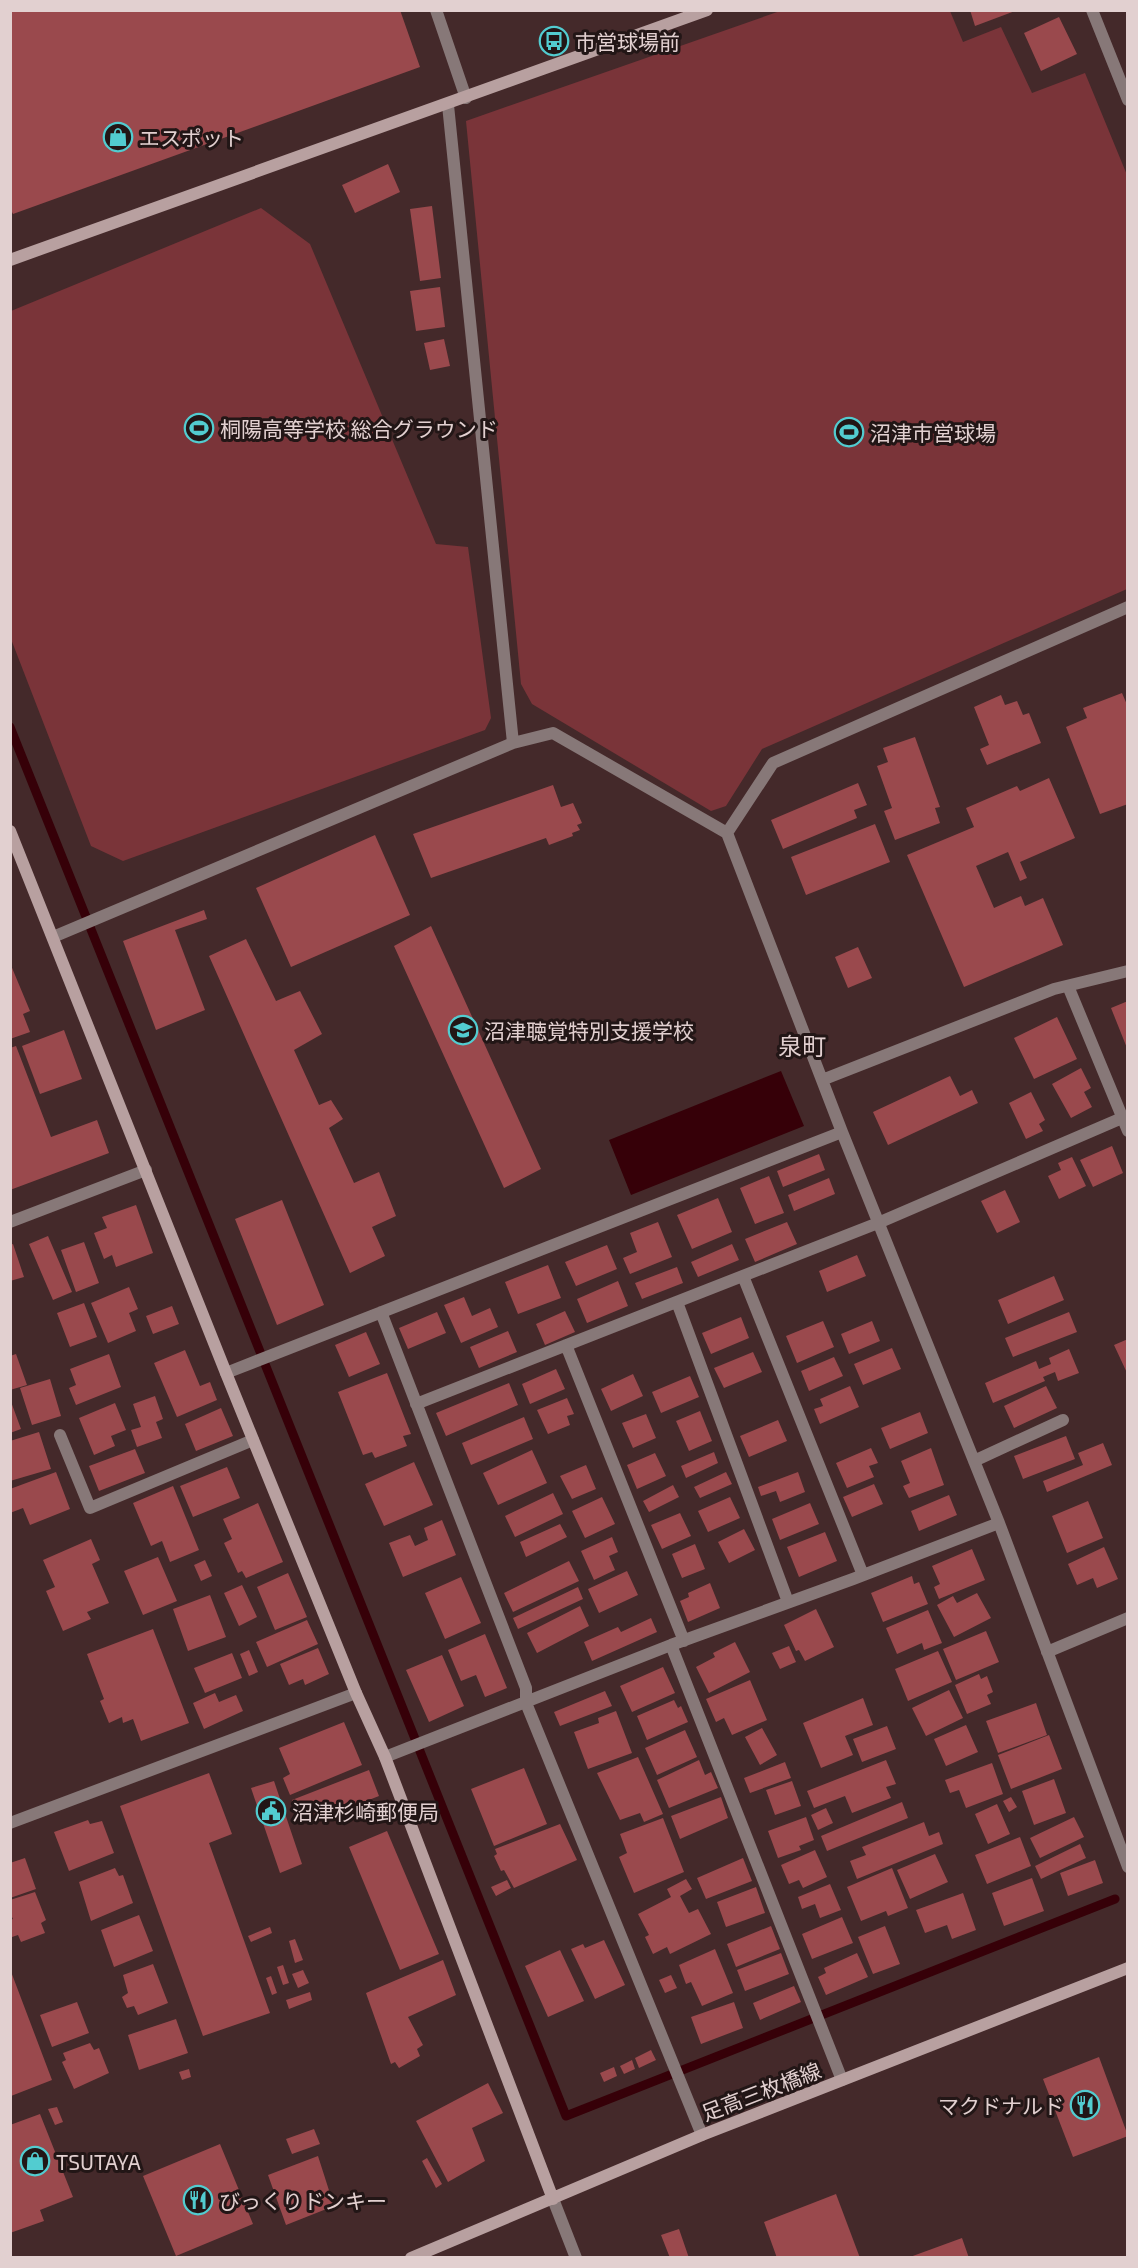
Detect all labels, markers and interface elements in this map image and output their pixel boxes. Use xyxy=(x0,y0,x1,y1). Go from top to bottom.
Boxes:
bus stop icon: 市営球場前 xyxy=(538,25,570,57)
place label: 市営球場前 xyxy=(575,29,680,54)
shop icon: エスポット xyxy=(102,121,134,153)
place label: エスポット xyxy=(139,125,244,150)
sports icon: 桐陽高等学校 総合グラウンド xyxy=(183,412,215,444)
place label: 桐陽高等学校 総合グラウンド xyxy=(220,416,498,441)
sports icon: 沼津市営球場 xyxy=(833,416,865,448)
place label: 沼津市営球場 xyxy=(870,420,996,445)
school or university icon: 沼津聴覚特別支援学校 xyxy=(447,1014,479,1046)
place label: 沼津聴覚特別支援学校 xyxy=(484,1018,694,1043)
district label: 泉町 xyxy=(778,1031,826,1060)
public building icon: 沼津杉崎郵便局 xyxy=(255,1795,287,1827)
place label: 沼津杉崎郵便局 xyxy=(292,1799,439,1824)
street label: 足高三枚橋線 xyxy=(698,2057,824,2125)
restaurant icon: マクドナルド xyxy=(1069,2089,1101,2121)
place label: マクドナルド xyxy=(938,2093,1064,2118)
shop icon: TSUTAYA xyxy=(19,2145,51,2177)
place label: TSUTAYA xyxy=(56,2149,141,2174)
restaurant icon: びっくりドンキー xyxy=(182,2184,214,2216)
place label: びっくりドンキー xyxy=(219,2188,387,2213)

